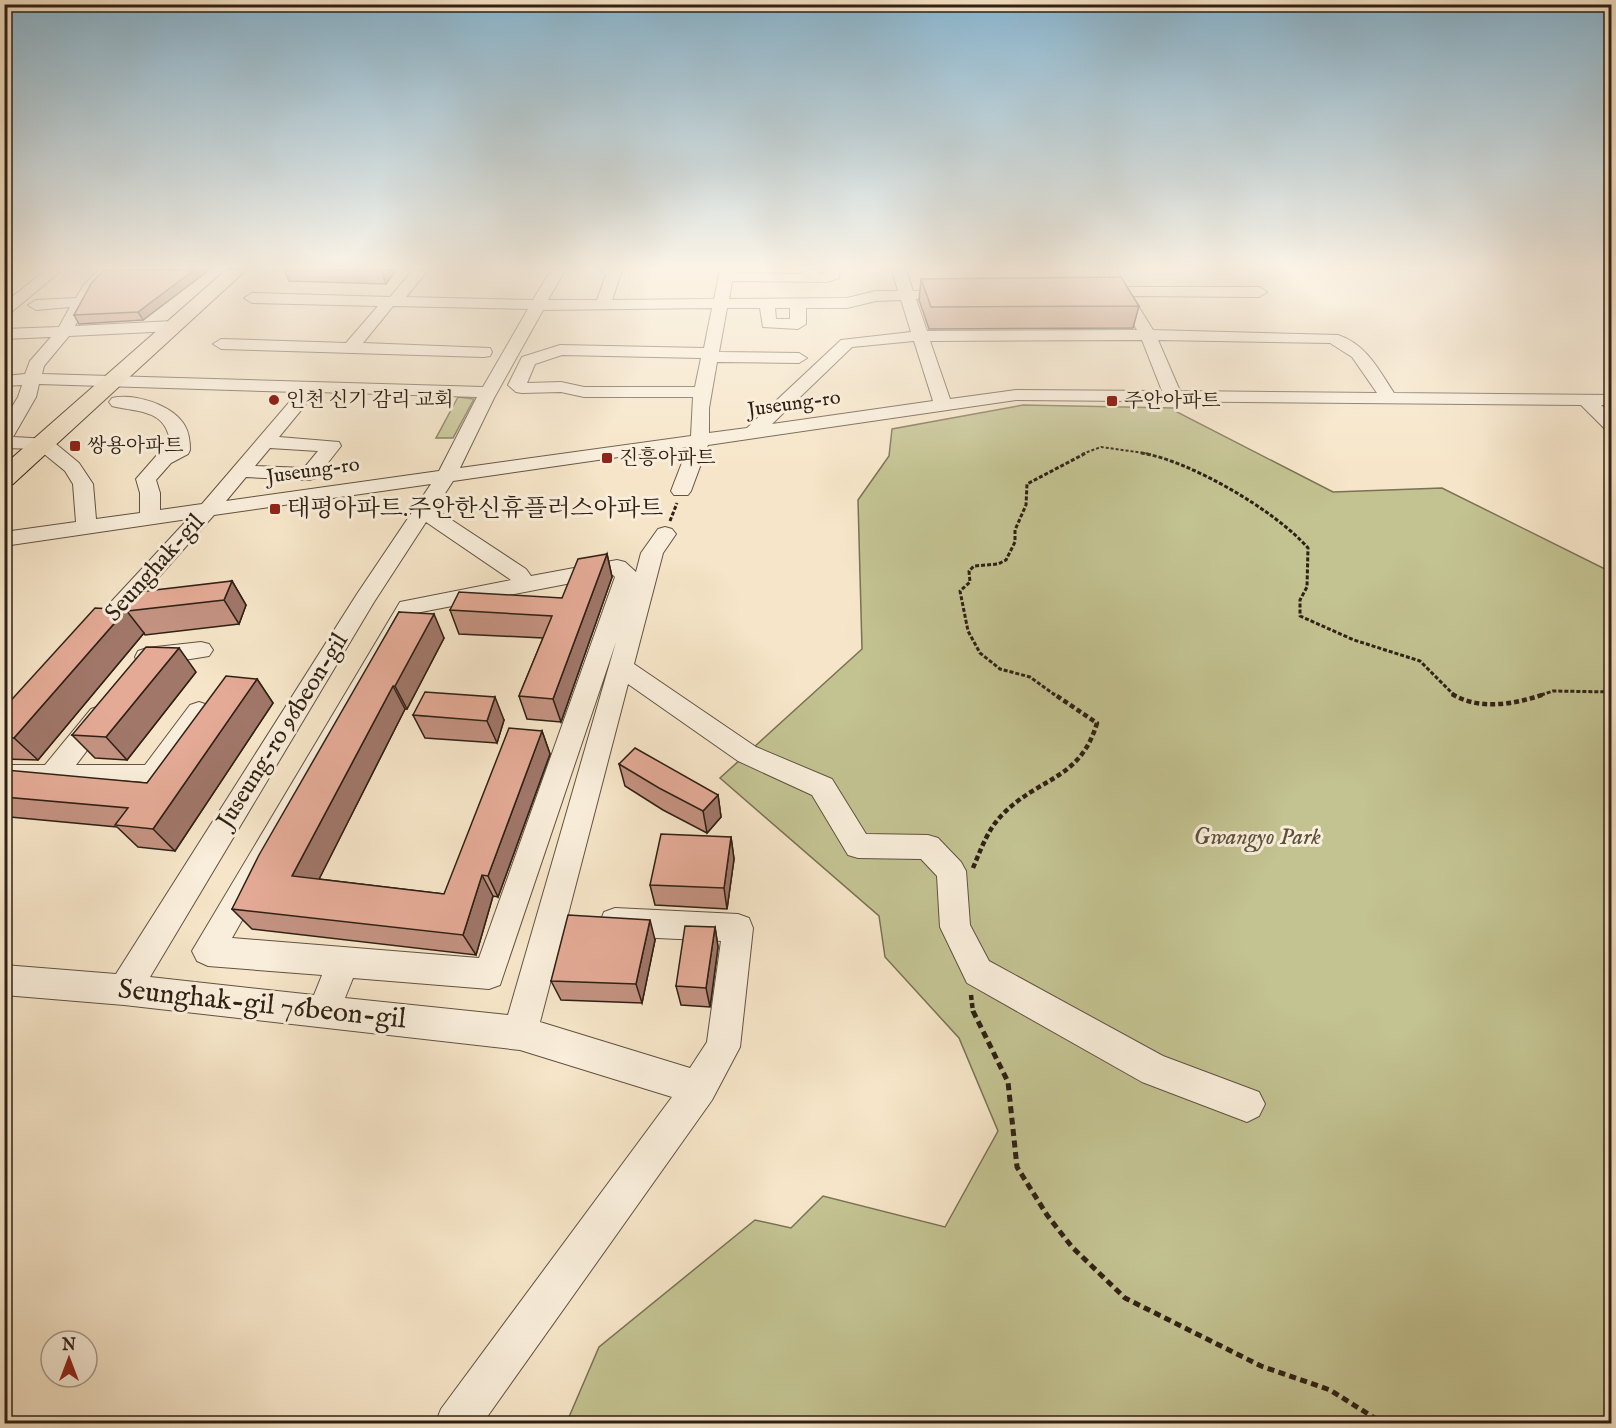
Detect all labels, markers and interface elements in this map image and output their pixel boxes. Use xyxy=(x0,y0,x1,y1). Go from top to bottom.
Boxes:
street label: Juseung-ro xyxy=(744,385,842,423)
place label: 인천 신기 감리 교회 xyxy=(286,388,454,413)
place label: 주안아파트 xyxy=(1124,389,1221,414)
marker: 인천 신기 감리 교회 xyxy=(267,393,281,407)
marker: 주안아파트 xyxy=(1105,394,1119,408)
place label: 쌍용아파트 xyxy=(87,434,184,459)
marker: 쌍용아파트 xyxy=(68,439,82,453)
place label: 진흥아파트 xyxy=(619,446,716,471)
marker: 진흥아파트 xyxy=(600,451,614,465)
street label: Juseung-ro xyxy=(263,452,361,490)
place label: 태평아파트.주안한신휴플러스아파트 xyxy=(287,494,663,525)
marker: 태평아파트.주안한신휴플러스아파트 xyxy=(268,502,282,516)
street label: Seunghak-gil xyxy=(98,507,212,628)
street label: Juseung-ro 96beon-gil xyxy=(209,627,356,837)
park label: Gwangyo Park xyxy=(1193,822,1321,853)
street label: Seunghak-gil 76beon-gil xyxy=(116,972,408,1038)
north arrow xyxy=(39,1329,99,1389)
text: N xyxy=(61,1336,76,1356)

